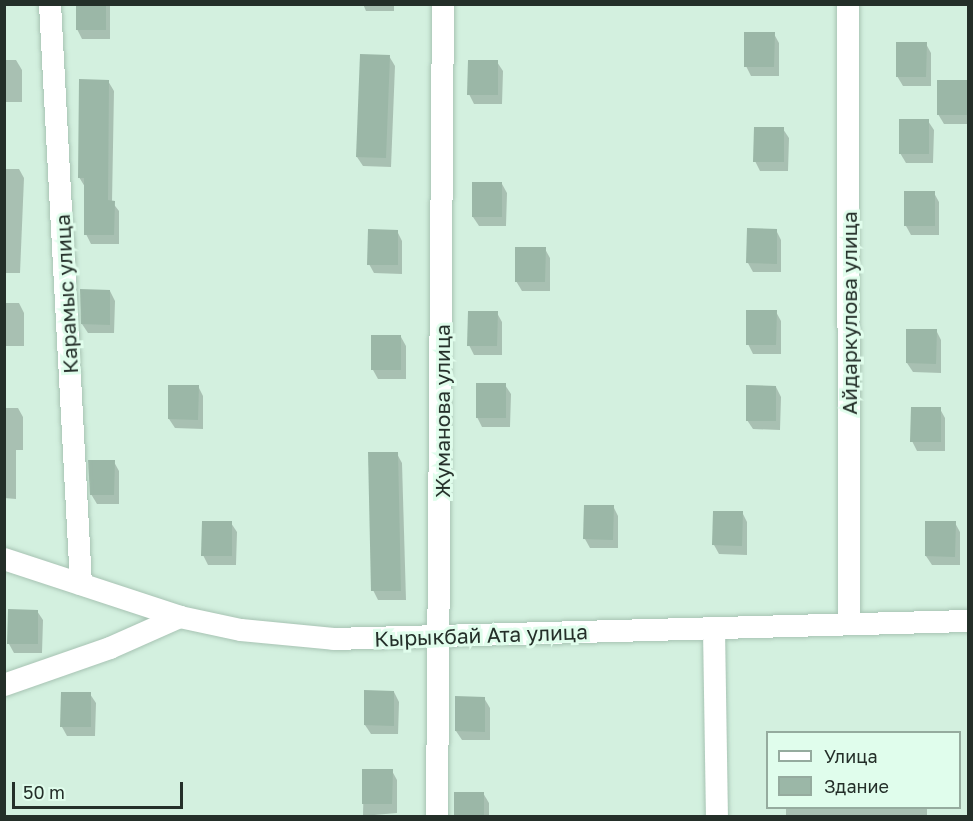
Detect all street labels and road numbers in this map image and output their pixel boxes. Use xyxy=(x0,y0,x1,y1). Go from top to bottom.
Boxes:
street label: Айдаркулова улица xyxy=(836,211,862,415)
street label: Карамыс улица xyxy=(49,214,83,374)
street label: Жуманова улица xyxy=(429,324,455,498)
street label: Кырыкбай Ата улица xyxy=(374,619,588,651)

